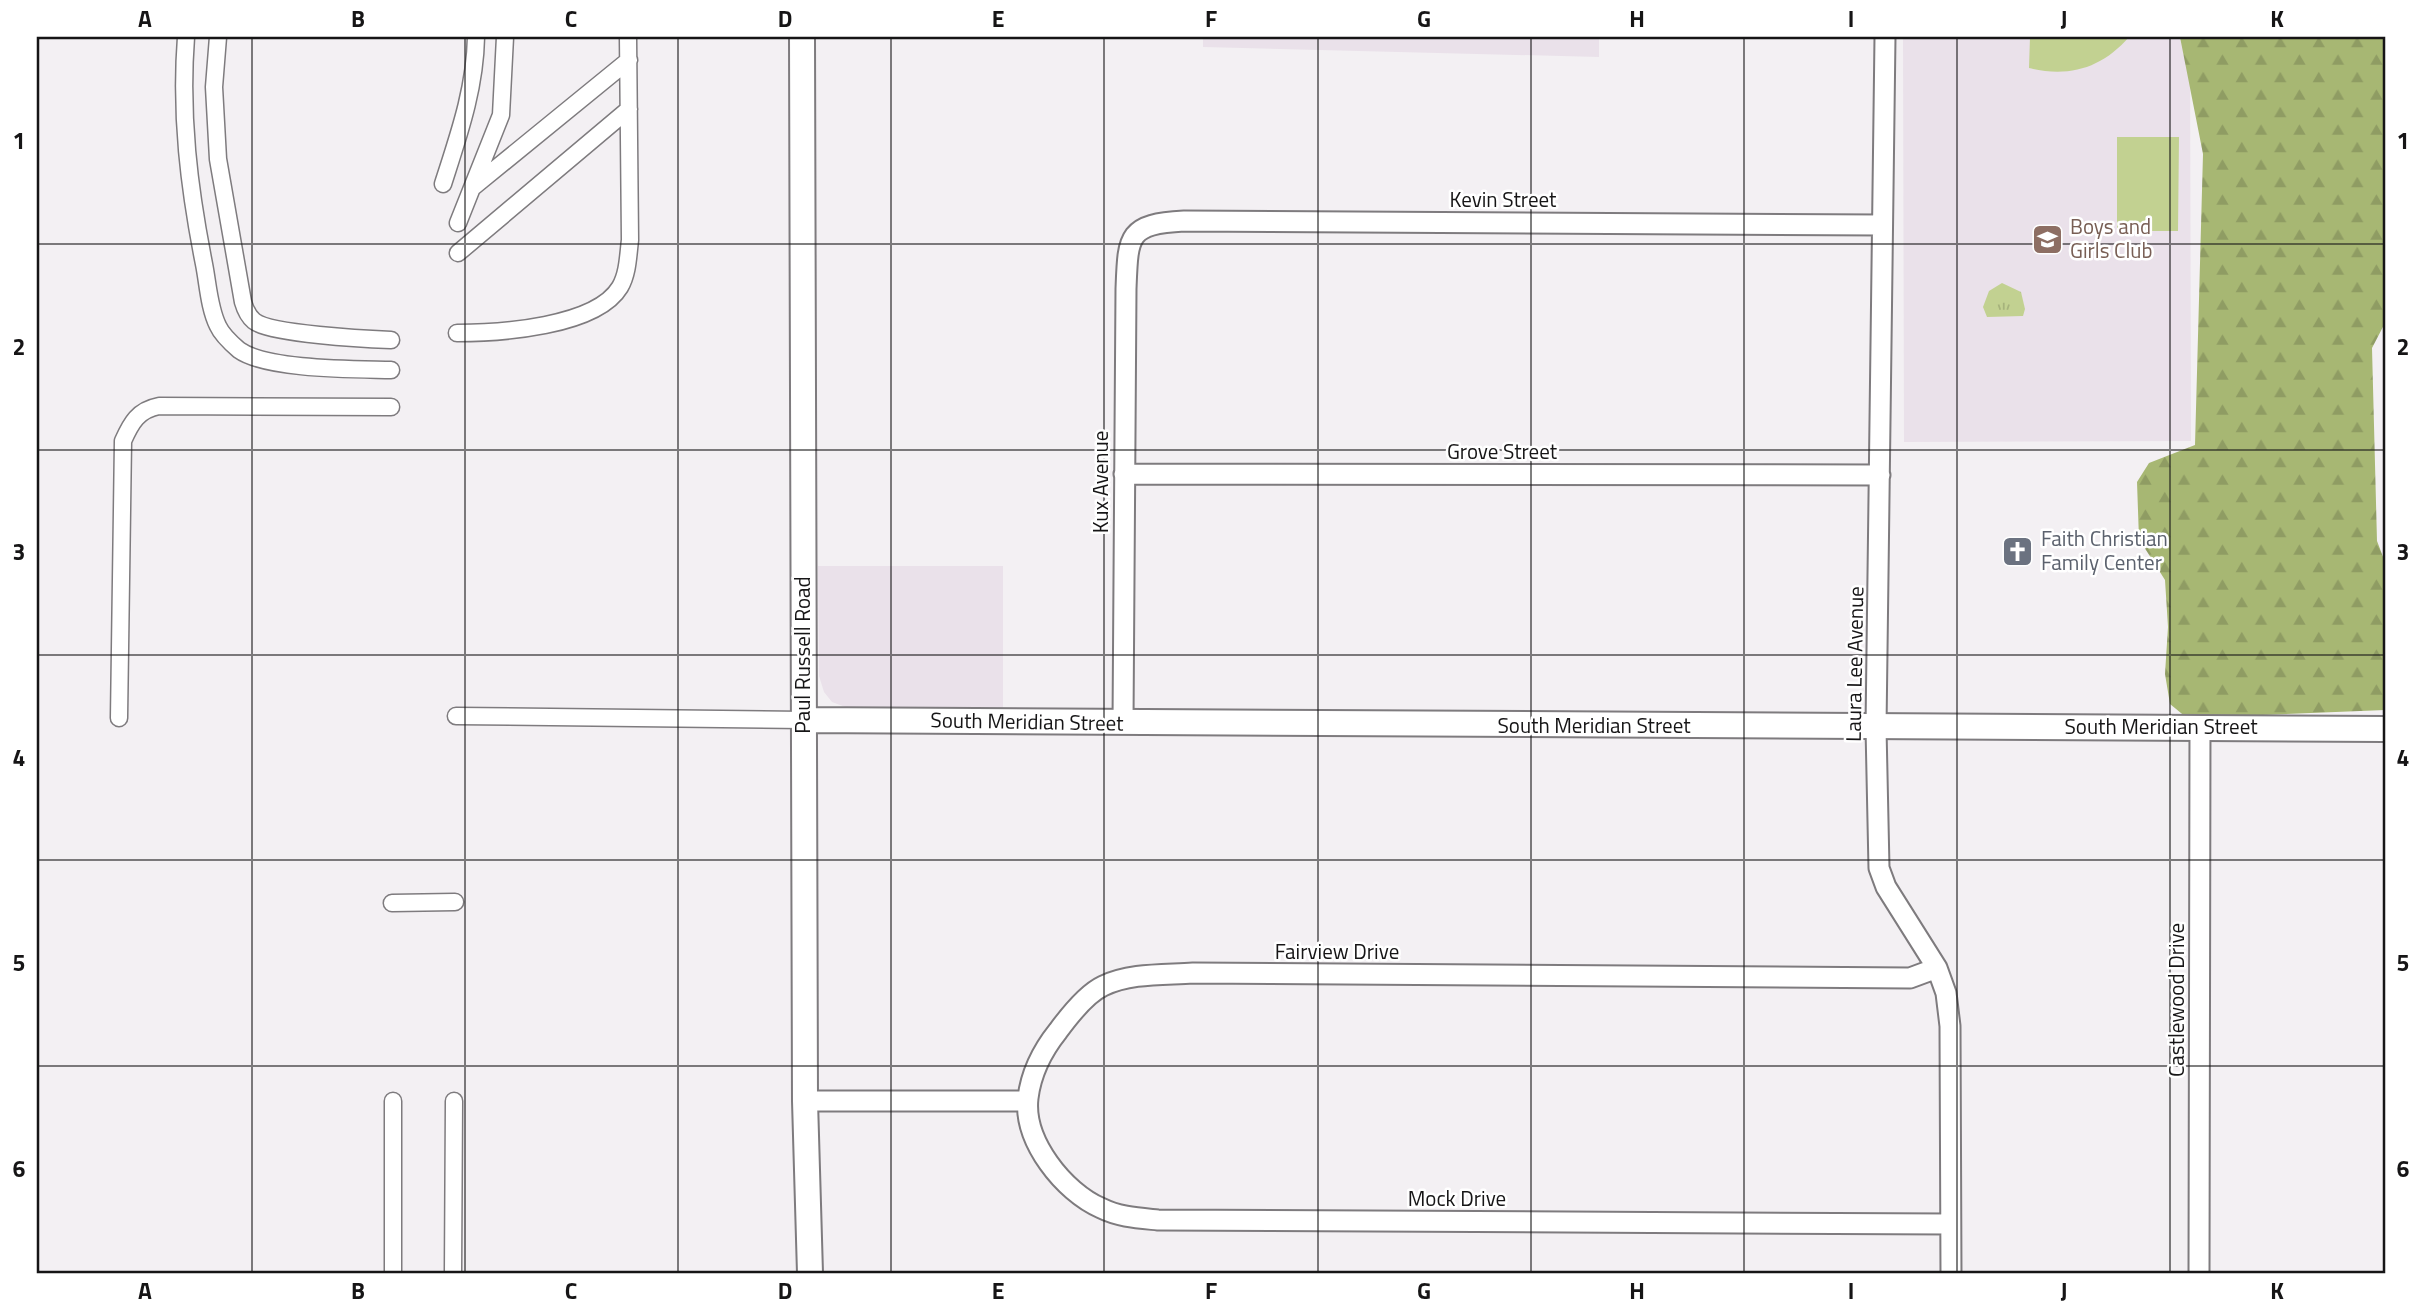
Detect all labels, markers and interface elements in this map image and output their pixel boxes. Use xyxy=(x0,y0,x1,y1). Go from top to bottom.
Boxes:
text: A xyxy=(138,1,152,36)
text: B xyxy=(351,1,365,36)
text: C xyxy=(565,1,577,36)
text: D xyxy=(778,1,792,36)
text: E xyxy=(992,1,1004,36)
text: F xyxy=(1205,1,1217,36)
text: G xyxy=(1417,1,1431,36)
text: H xyxy=(1629,1,1645,36)
text: I xyxy=(1848,1,1854,36)
text: J xyxy=(2061,1,2067,36)
text: K xyxy=(2270,1,2284,36)
text: 1 xyxy=(13,123,25,158)
text: 1 xyxy=(2397,123,2409,158)
street label: Kevin Street xyxy=(1450,183,1557,215)
place label: Boys and Girls Club xyxy=(2070,210,2153,266)
school or university icon: Boys and Girls Club xyxy=(2030,222,2064,256)
text: 2 xyxy=(13,329,25,364)
text: 2 xyxy=(2397,329,2409,364)
street label: Kux Avenue xyxy=(1084,431,1116,533)
street label: Grove Street xyxy=(1447,435,1558,467)
place label: Faith Christian Family Center xyxy=(2041,522,2168,578)
text: 3 xyxy=(13,534,25,569)
church icon: Faith Christian Family Center xyxy=(2001,534,2035,568)
text: 3 xyxy=(2397,534,2409,569)
street label: Paul Russell Road xyxy=(786,576,818,734)
street label: Laura Lee Avenue xyxy=(1837,586,1871,742)
street label: South Meridian Street xyxy=(930,703,1124,739)
street label: South Meridian Street xyxy=(1497,709,1691,741)
street label: South Meridian Street xyxy=(2064,710,2258,742)
text: 4 xyxy=(13,740,25,775)
text: 4 xyxy=(2397,740,2409,775)
street label: Castlewood Drive xyxy=(2160,923,2192,1077)
street label: Fairview Drive xyxy=(1275,935,1399,967)
text: 5 xyxy=(13,945,25,980)
text: 5 xyxy=(2397,945,2409,980)
text: 6 xyxy=(13,1151,26,1186)
text: 6 xyxy=(2397,1151,2410,1186)
street label: Mock Drive xyxy=(1408,1182,1506,1214)
text: A xyxy=(138,1273,152,1308)
text: B xyxy=(351,1273,365,1308)
text: C xyxy=(565,1273,577,1308)
text: D xyxy=(778,1273,792,1308)
text: E xyxy=(992,1273,1004,1308)
text: F xyxy=(1205,1273,1217,1308)
text: G xyxy=(1417,1273,1431,1308)
text: H xyxy=(1629,1273,1645,1308)
text: I xyxy=(1848,1273,1854,1308)
text: J xyxy=(2061,1273,2067,1308)
text: K xyxy=(2270,1273,2284,1308)

